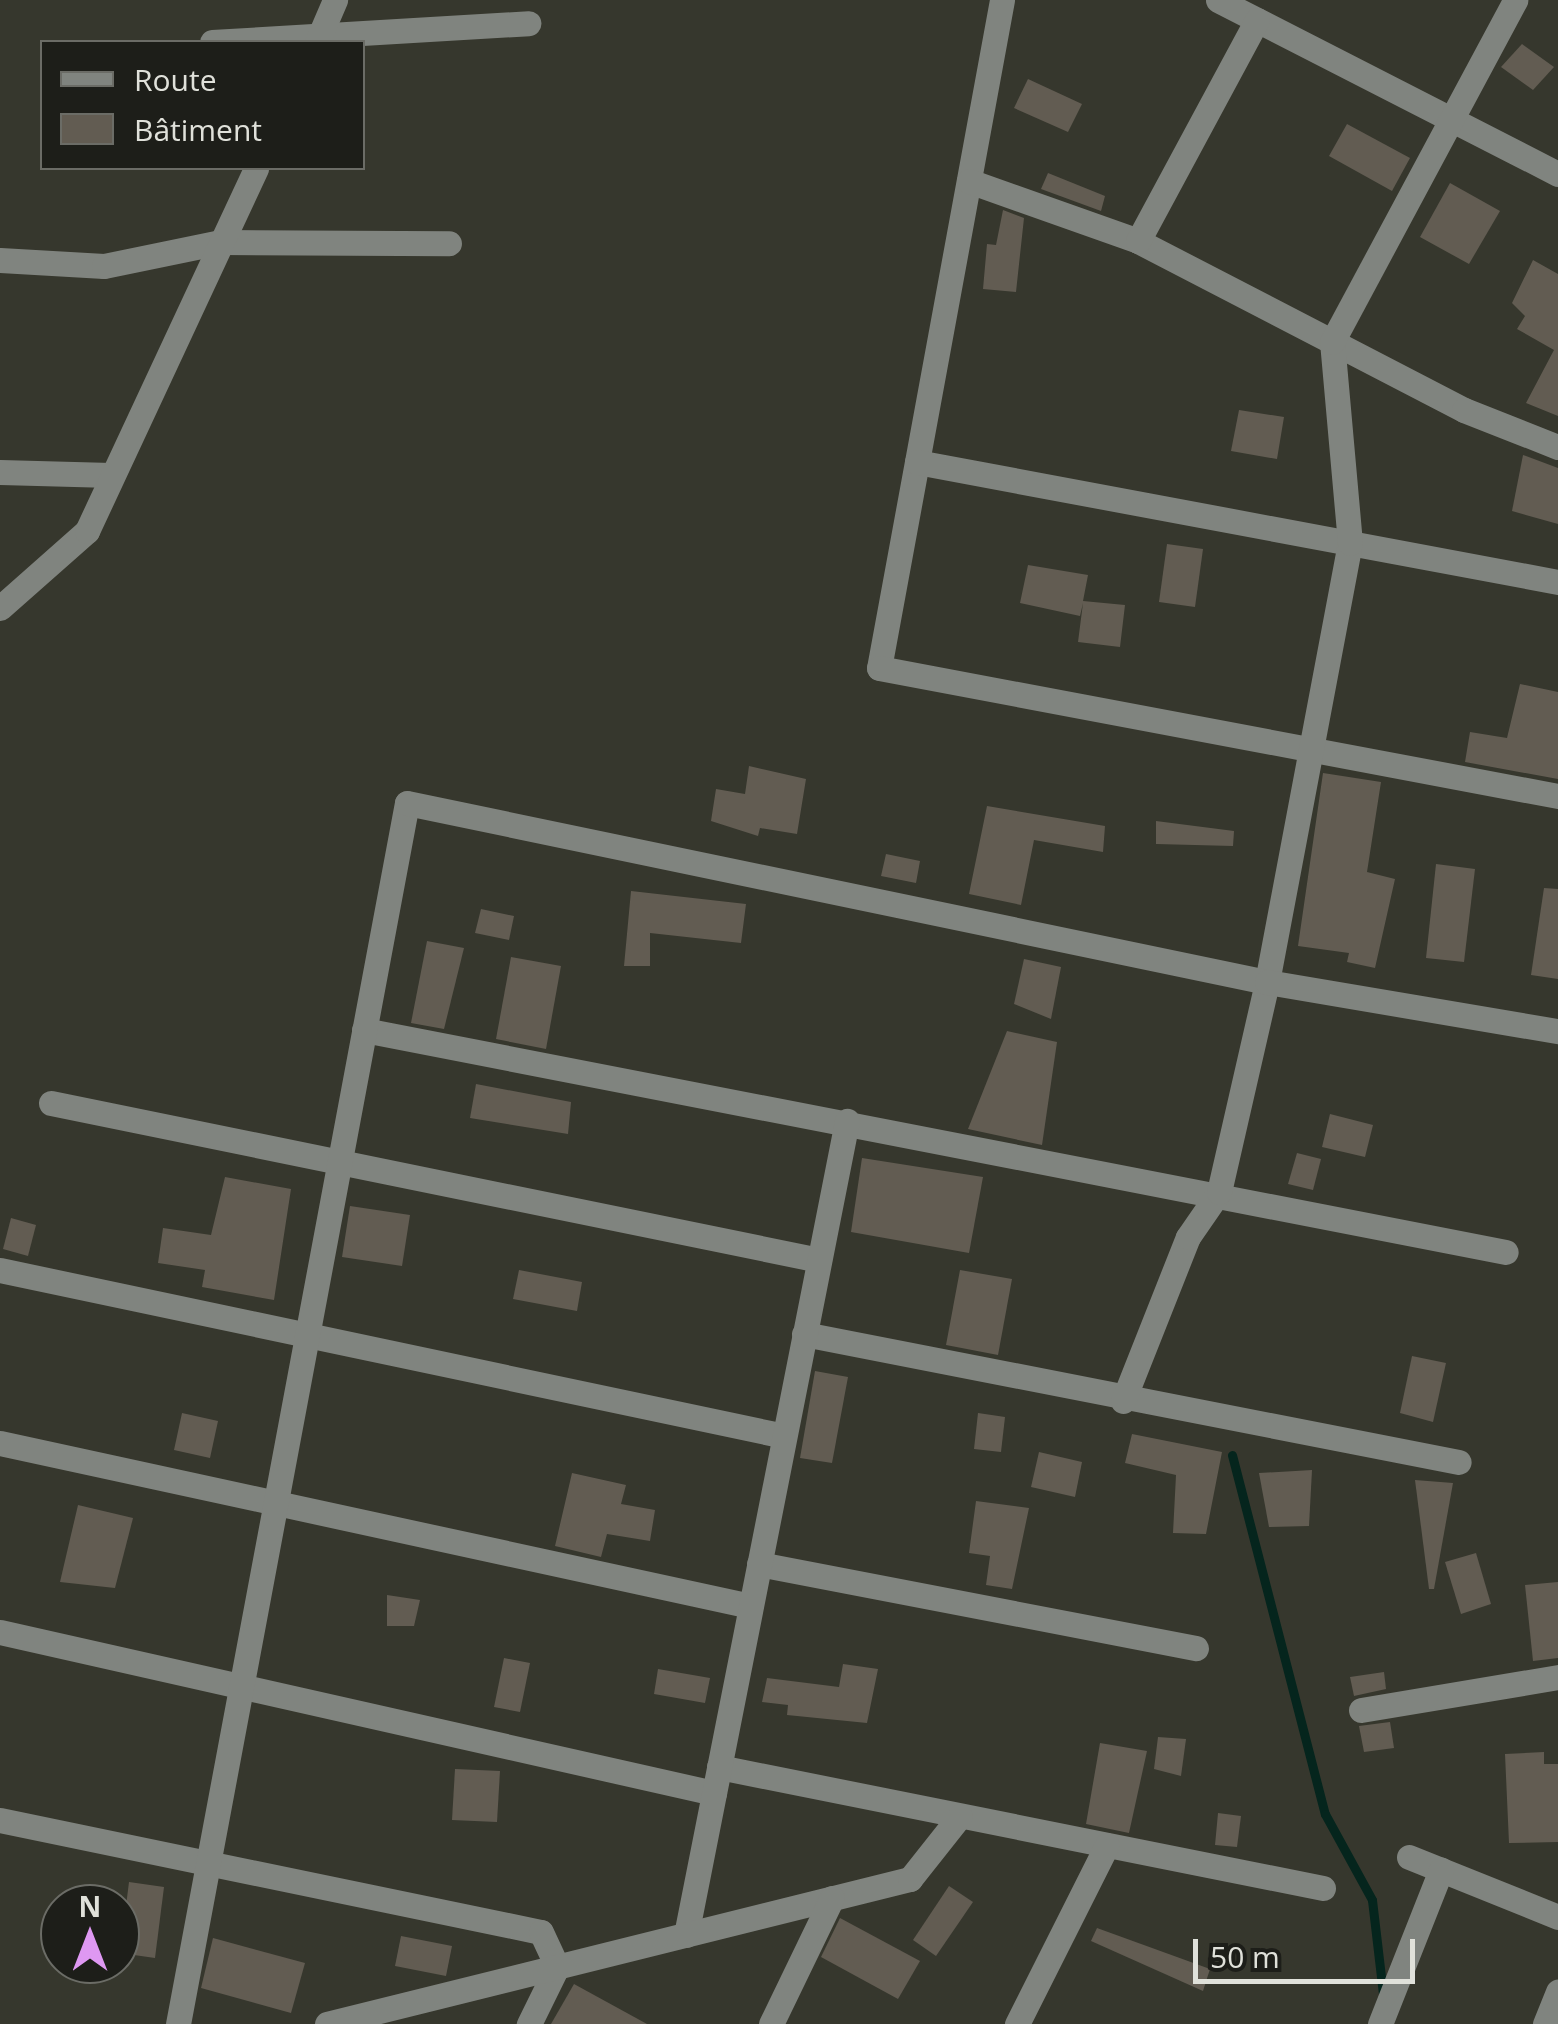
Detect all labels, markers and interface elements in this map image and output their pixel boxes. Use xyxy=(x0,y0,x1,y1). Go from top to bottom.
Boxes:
legend xyxy=(40,40,365,170)
text: Route xyxy=(134,59,217,100)
text: Bâtiment xyxy=(134,109,262,150)
north arrow xyxy=(40,1884,140,1984)
text: N xyxy=(79,1887,101,1925)
scale bar xyxy=(1198,1919,1420,1981)
text: 50 m xyxy=(1210,1936,1280,1977)

